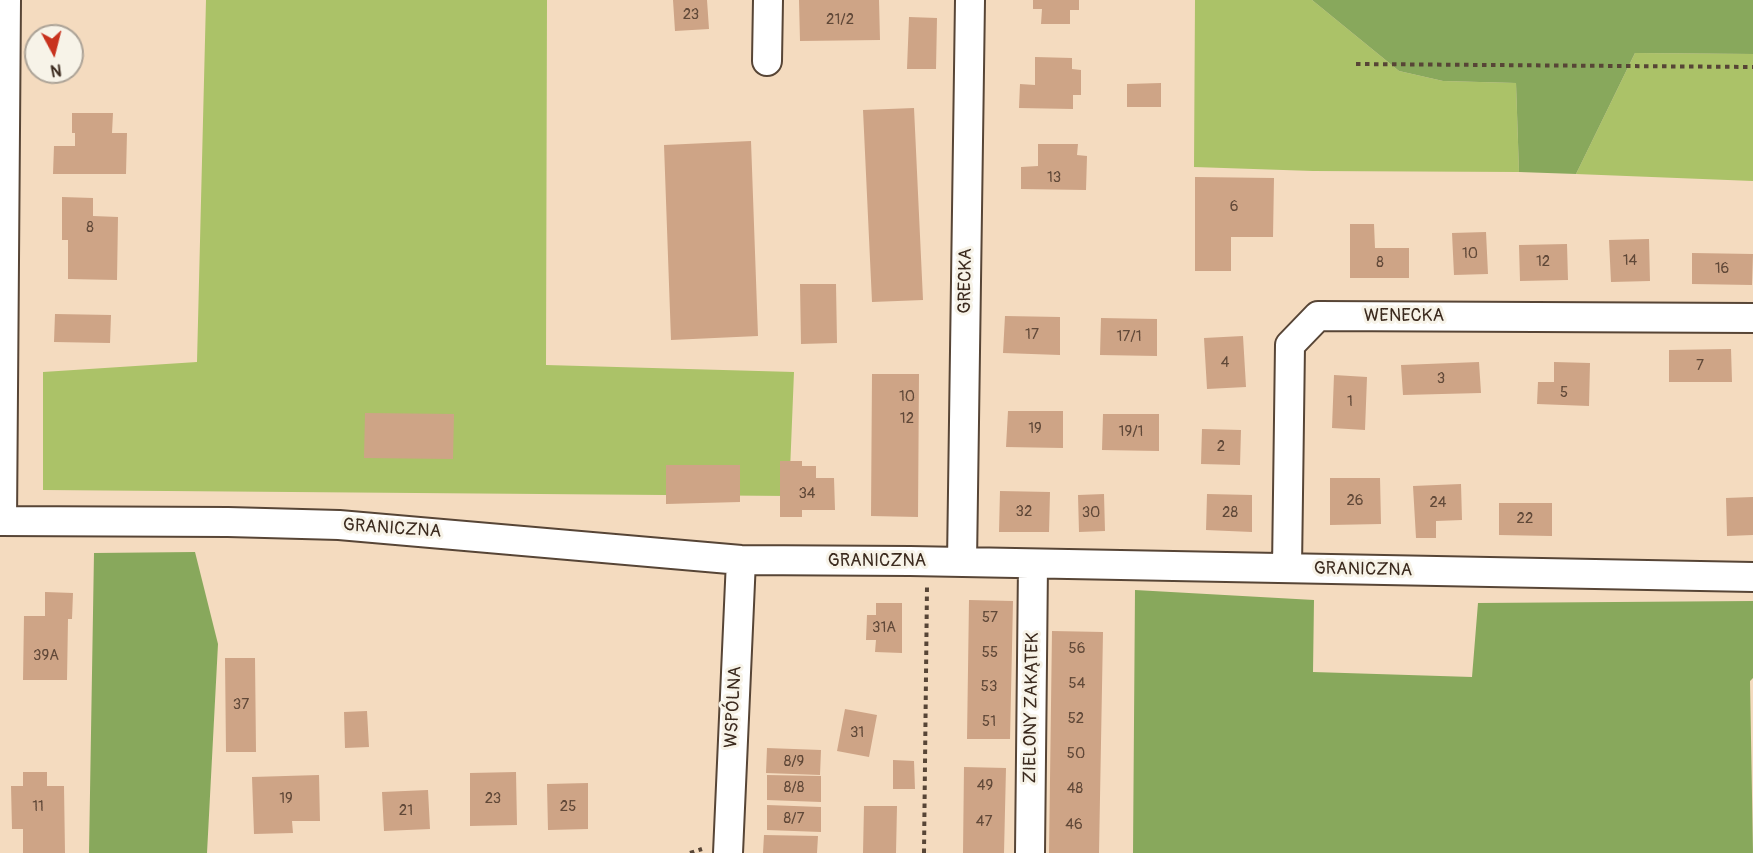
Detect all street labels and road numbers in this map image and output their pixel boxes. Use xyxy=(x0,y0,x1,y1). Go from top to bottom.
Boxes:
street label: GRECKA xyxy=(955,248,977,314)
street label: WENECKA xyxy=(1364,305,1444,327)
street label: GRANICZNA xyxy=(342,515,442,543)
street label: GRANICZNA xyxy=(828,550,926,572)
street label: GRANICZNA xyxy=(1314,558,1412,582)
street label: ZIELONY ZAKĄTEK xyxy=(1020,632,1044,784)
street label: WSPÓLNA xyxy=(721,666,747,748)

